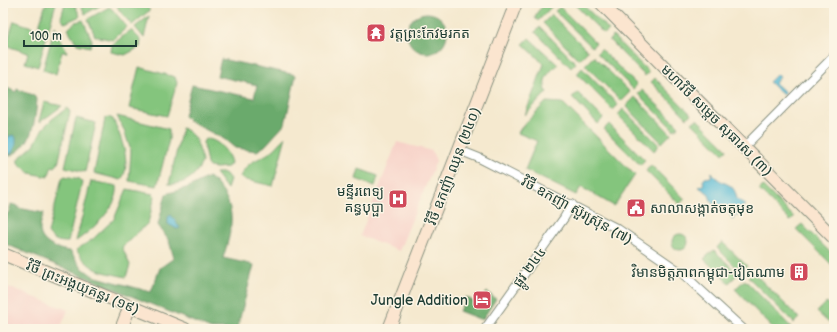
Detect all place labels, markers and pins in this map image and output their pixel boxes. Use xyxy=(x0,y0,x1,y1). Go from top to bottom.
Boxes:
temple icon: វត្តព្រះកែវមរកត xyxy=(365,22,387,44)
place label: វត្តព្រះកែវមរកត xyxy=(390,25,470,42)
place label: មន្ទីរពេទ្យ គន្ធបុប្ផា xyxy=(337,183,384,217)
hospital icon: មន្ទីរពេទ្យ គន្ធបុប្ផា xyxy=(387,188,409,210)
public building icon: សាលាសង្កាត់ចតុមុខ xyxy=(625,197,647,219)
place label: សាលាសង្កាត់ចតុមុខ xyxy=(650,200,754,217)
building icon: វិមានមិត្តភាពកម្ពុជា-វៀតណាម xyxy=(788,261,810,283)
place label: វិមានមិត្តភាពកម្ពុជា-វៀតណាម xyxy=(631,263,785,284)
hotel icon: Jungle Addition xyxy=(471,289,493,311)
place label: Jungle Addition xyxy=(371,292,468,309)

